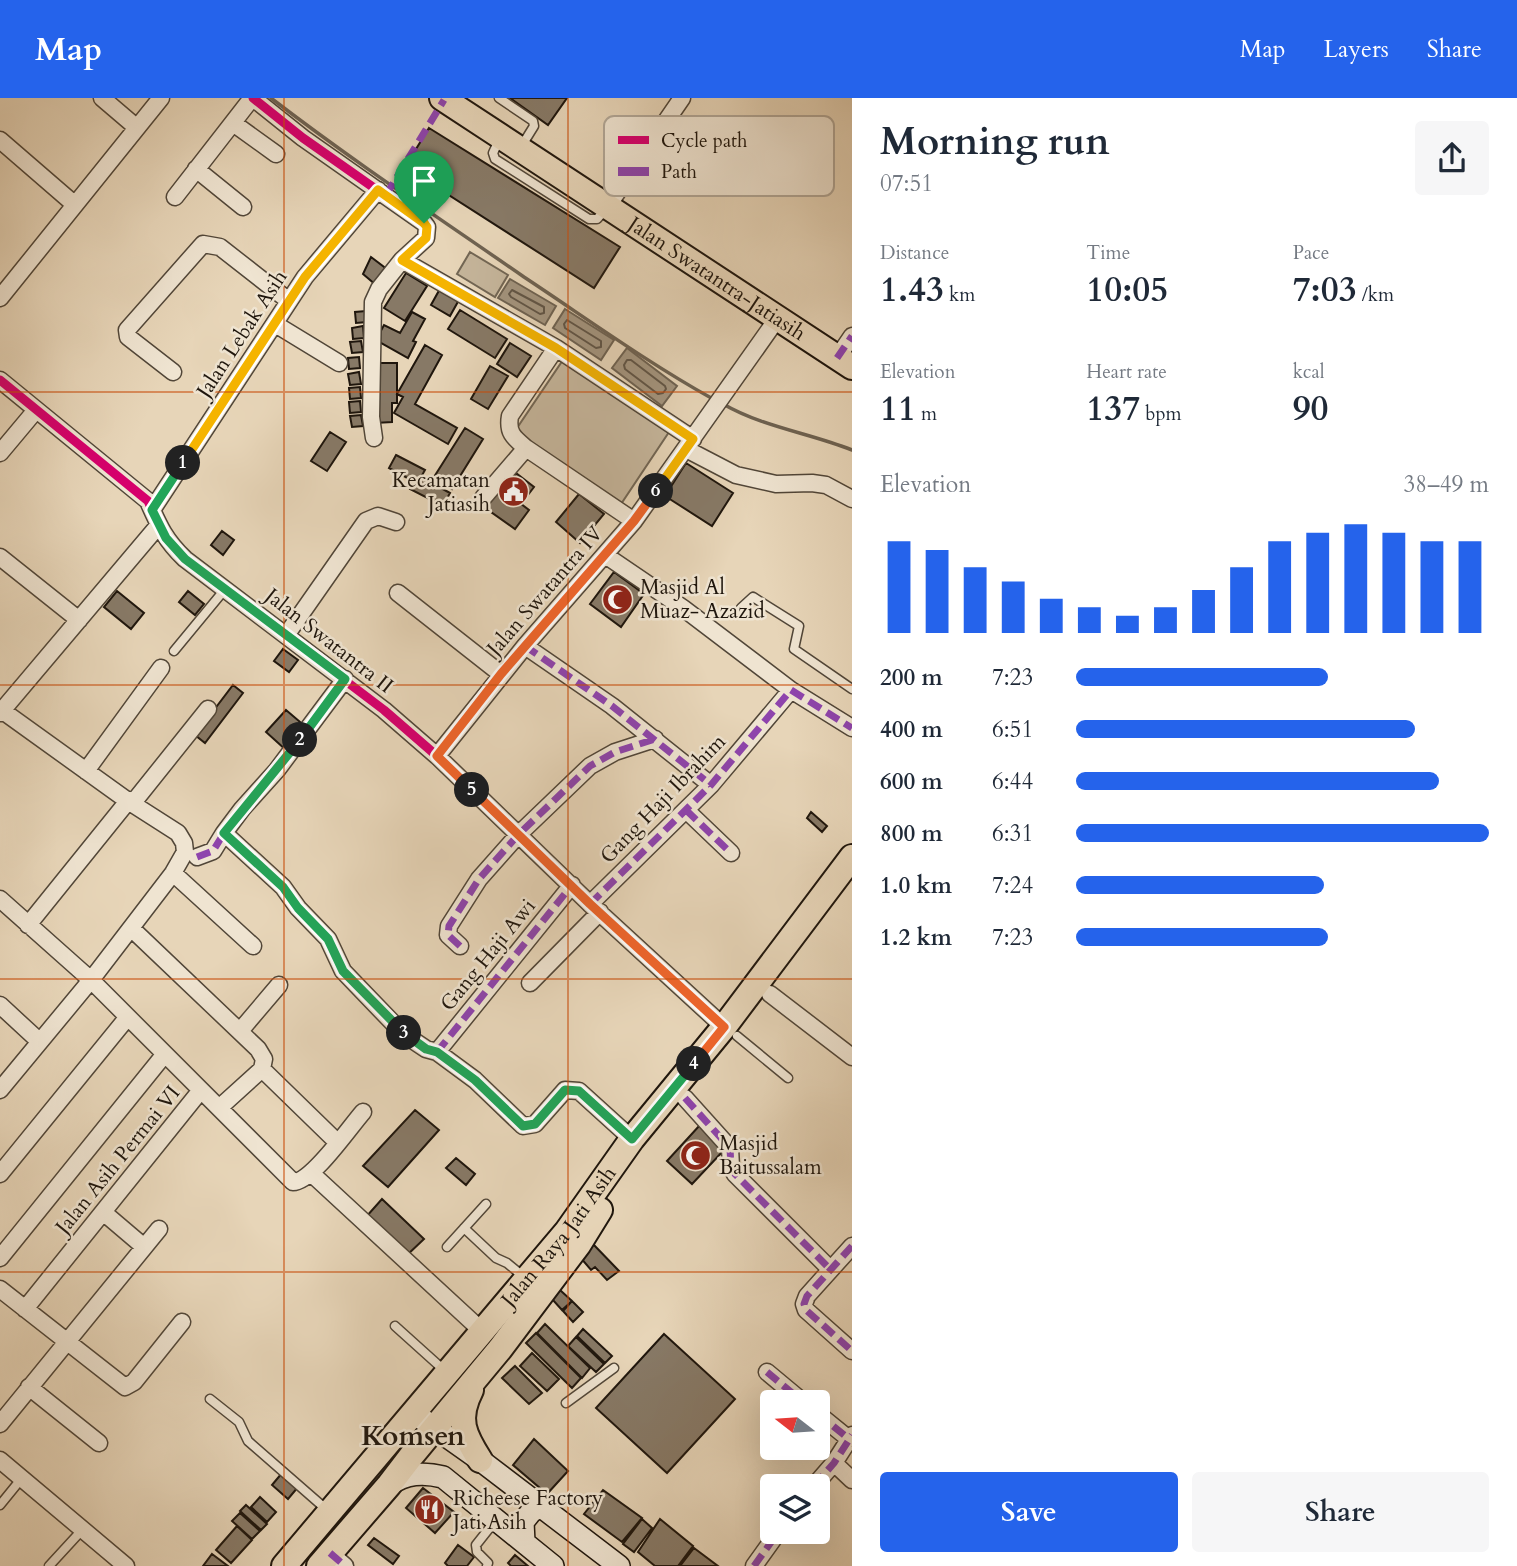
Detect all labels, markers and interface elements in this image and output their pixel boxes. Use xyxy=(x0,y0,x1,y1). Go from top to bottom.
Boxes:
text: Map xyxy=(35,27,102,72)
text: Map xyxy=(1240,33,1286,66)
text: Layers xyxy=(1324,33,1389,66)
text: Share xyxy=(1427,33,1482,66)
legend xyxy=(604,116,834,196)
text: Morning run xyxy=(880,116,1110,168)
button: share xyxy=(1415,121,1489,195)
text: Cycle path xyxy=(661,128,748,154)
pin xyxy=(394,151,454,223)
text: Path xyxy=(661,159,697,185)
icon: arrive xyxy=(405,162,443,200)
text: 07:51 xyxy=(880,168,933,199)
street label: Jalan Swatantra-Jatiasih xyxy=(620,208,812,348)
text: Distance xyxy=(880,240,949,266)
text: Time xyxy=(1086,240,1130,266)
text: Pace xyxy=(1293,240,1329,266)
street label: Jalan Lebak Asih xyxy=(188,264,294,406)
text: 1.43 xyxy=(880,266,944,314)
text: 10:05 xyxy=(1086,266,1168,314)
text: 7:03 xyxy=(1293,266,1357,314)
text: km xyxy=(944,282,975,308)
text: /km xyxy=(1357,282,1394,308)
text: Elevation xyxy=(880,359,955,385)
text: Heart rate xyxy=(1086,359,1167,385)
text: kcal xyxy=(1293,359,1325,385)
text: 11 xyxy=(880,385,916,433)
text: 137 xyxy=(1086,385,1140,433)
text: 90 xyxy=(1293,385,1329,433)
text: m xyxy=(916,401,937,427)
text: bpm xyxy=(1140,401,1182,427)
pin: 1 xyxy=(166,446,200,480)
text: 1 xyxy=(178,449,187,475)
place label: Kecamatan Jatiasih xyxy=(392,466,490,519)
text: Elevation xyxy=(880,469,971,500)
text: 38–49 m xyxy=(1404,469,1489,500)
pin: 6 xyxy=(638,474,674,508)
public building icon: Kecamatan Jatiasih xyxy=(496,475,530,509)
text: 6 xyxy=(651,477,660,503)
street label: Jalan Swatantra IV xyxy=(478,519,610,665)
place label: Masjid Al Muaz- Azazid xyxy=(640,573,765,626)
street label: Jalan Swatantra II xyxy=(256,580,399,700)
mosque icon: Masjid Al Muaz- Azazid xyxy=(600,582,634,616)
text: 200 m xyxy=(880,662,943,693)
text: 7:23 xyxy=(992,662,1033,693)
text: 400 m xyxy=(880,714,943,745)
text: 6:51 xyxy=(992,714,1033,745)
pin: 2 xyxy=(282,722,318,758)
text: 2 xyxy=(295,726,304,752)
street label: Gang Haji Ibrahim xyxy=(594,728,732,870)
text: 600 m xyxy=(880,766,943,797)
text: 6:44 xyxy=(992,766,1033,797)
pin: 5 xyxy=(454,772,490,808)
text: 5 xyxy=(467,776,476,802)
text: 800 m xyxy=(880,818,943,849)
text: 6:31 xyxy=(992,818,1033,849)
text: 1.0 km xyxy=(880,870,952,901)
text: 7:24 xyxy=(992,870,1033,901)
street label: Gang Haji Awi xyxy=(434,893,542,1017)
text: 1.2 km xyxy=(880,922,952,953)
text: 7:23 xyxy=(992,922,1033,953)
pin: 3 xyxy=(386,1016,422,1051)
text: 3 xyxy=(399,1019,408,1045)
pin: 4 xyxy=(676,1046,712,1082)
text: 4 xyxy=(689,1050,698,1076)
street label: Jalan Asih Permai VI xyxy=(47,1079,187,1243)
place label: Masjid Baitussalam xyxy=(719,1129,822,1182)
mosque icon: Masjid Baitussalam xyxy=(679,1138,713,1172)
street label: Jalan Raya Jati Asih xyxy=(493,1160,623,1315)
north arrow xyxy=(760,1390,830,1460)
map controls xyxy=(760,1390,830,1544)
district label: Komsen xyxy=(361,1417,465,1455)
button: Save xyxy=(880,1472,1178,1552)
button: Share xyxy=(1192,1472,1489,1552)
button: layers xyxy=(760,1474,830,1544)
place label: Richeese Factory Jati Asih xyxy=(450,1484,603,1537)
restaurant icon: Richeese Factory Jati Asih xyxy=(413,1493,447,1527)

